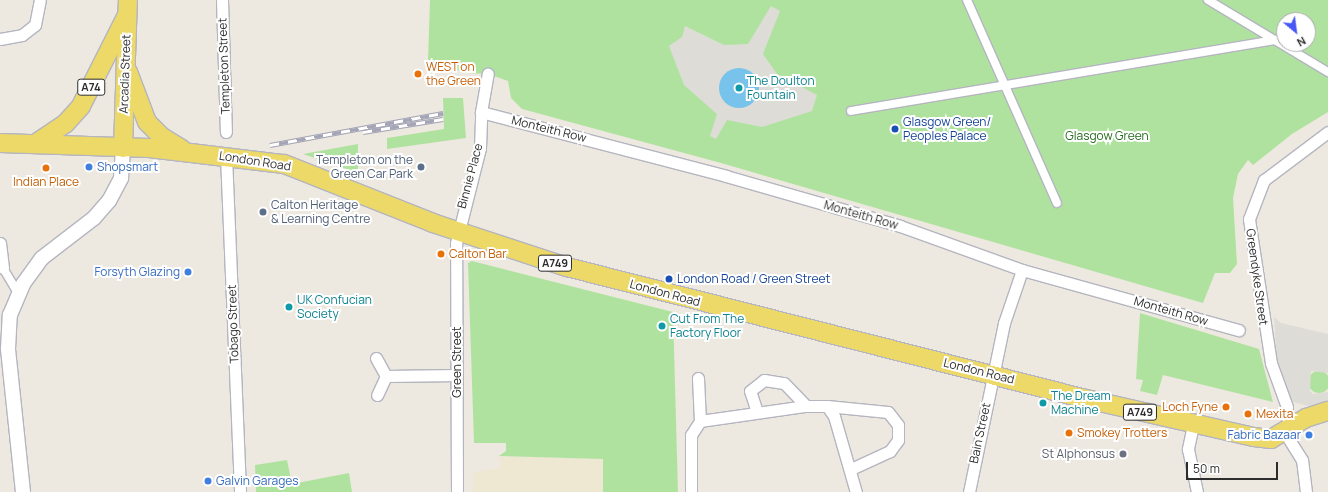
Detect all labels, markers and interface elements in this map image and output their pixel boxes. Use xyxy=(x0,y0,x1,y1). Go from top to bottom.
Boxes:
north arrow xyxy=(1276,12,1316,52)
street label: Templeton Street xyxy=(215,17,233,115)
street label: Arcadia Street xyxy=(116,34,134,114)
text: N xyxy=(1294,34,1309,51)
place label: WEST on the Green xyxy=(426,60,481,88)
marker: WEST on the Green xyxy=(413,69,423,79)
place label: The Doulton Fountain xyxy=(747,74,815,102)
road number: A74 xyxy=(77,78,105,96)
marker: The Doulton Fountain xyxy=(734,83,744,93)
street label: Monteith Row xyxy=(510,113,588,145)
place label: Glasgow Green/ Peoples Palace xyxy=(903,115,991,143)
marker: Glasgow Green/ Peoples Palace xyxy=(890,124,900,134)
park label: Glasgow Green xyxy=(1065,129,1149,143)
street label: Binnie Place xyxy=(454,142,486,210)
street label: London Road xyxy=(218,148,292,174)
place label: Templeton on the Green Car Park xyxy=(316,153,413,181)
place label: Shopsmart xyxy=(97,160,158,174)
marker: Shopsmart xyxy=(84,162,94,172)
marker: Templeton on the Green Car Park xyxy=(416,162,426,172)
marker: Indian Place xyxy=(41,163,51,173)
place label: Indian Place xyxy=(13,175,79,189)
place label: Calton Heritage & Learning Centre xyxy=(271,198,370,226)
street label: Monteith Row xyxy=(822,198,900,232)
marker: Calton Heritage & Learning Centre xyxy=(258,207,268,217)
street label: Greendyke Street xyxy=(1243,228,1271,326)
place label: Calton Bar xyxy=(449,247,507,261)
marker: Calton Bar xyxy=(436,249,446,259)
road number: A749 xyxy=(537,254,573,272)
place label: Forsyth Glazing xyxy=(94,265,180,279)
marker: Forsyth Glazing xyxy=(183,267,193,277)
place label: London Road / Green Street xyxy=(677,272,830,286)
marker: London Road / Green Street xyxy=(664,274,674,284)
street label: London Road xyxy=(628,277,702,309)
street label: Tobago Street xyxy=(224,284,242,364)
place label: UK Confucian Society xyxy=(297,293,372,321)
street label: Monteith Row xyxy=(1132,294,1210,328)
marker: UK Confucian Society xyxy=(284,302,294,312)
place label: Cut From The Factory Floor xyxy=(670,312,744,340)
marker: Cut From The Factory Floor xyxy=(657,321,667,331)
street label: Green Street xyxy=(450,326,464,398)
street label: London Road xyxy=(942,355,1016,387)
place label: The Dream Machine xyxy=(1051,389,1111,417)
marker: The Dream Machine xyxy=(1038,398,1048,408)
place label: Loch Fyne xyxy=(1162,400,1218,414)
street label: Bain Street xyxy=(967,401,993,465)
marker: Loch Fyne xyxy=(1221,402,1231,412)
road number: A749 xyxy=(1122,403,1158,421)
place label: Mexita xyxy=(1256,407,1293,421)
marker: Mexita xyxy=(1243,409,1253,419)
place label: Smokey Trotters xyxy=(1077,426,1167,440)
marker: Smokey Trotters xyxy=(1064,428,1074,438)
place label: Fabric Bazaar xyxy=(1228,428,1301,442)
marker: Fabric Bazaar xyxy=(1304,430,1314,440)
place label: St Alphonsus xyxy=(1042,447,1115,461)
marker: St Alphonsus xyxy=(1118,449,1128,459)
scale bar xyxy=(1188,454,1280,480)
text: 50 m xyxy=(1193,460,1220,477)
place label: Galvin Garages xyxy=(216,474,299,488)
marker: Galvin Garages xyxy=(203,476,213,486)

